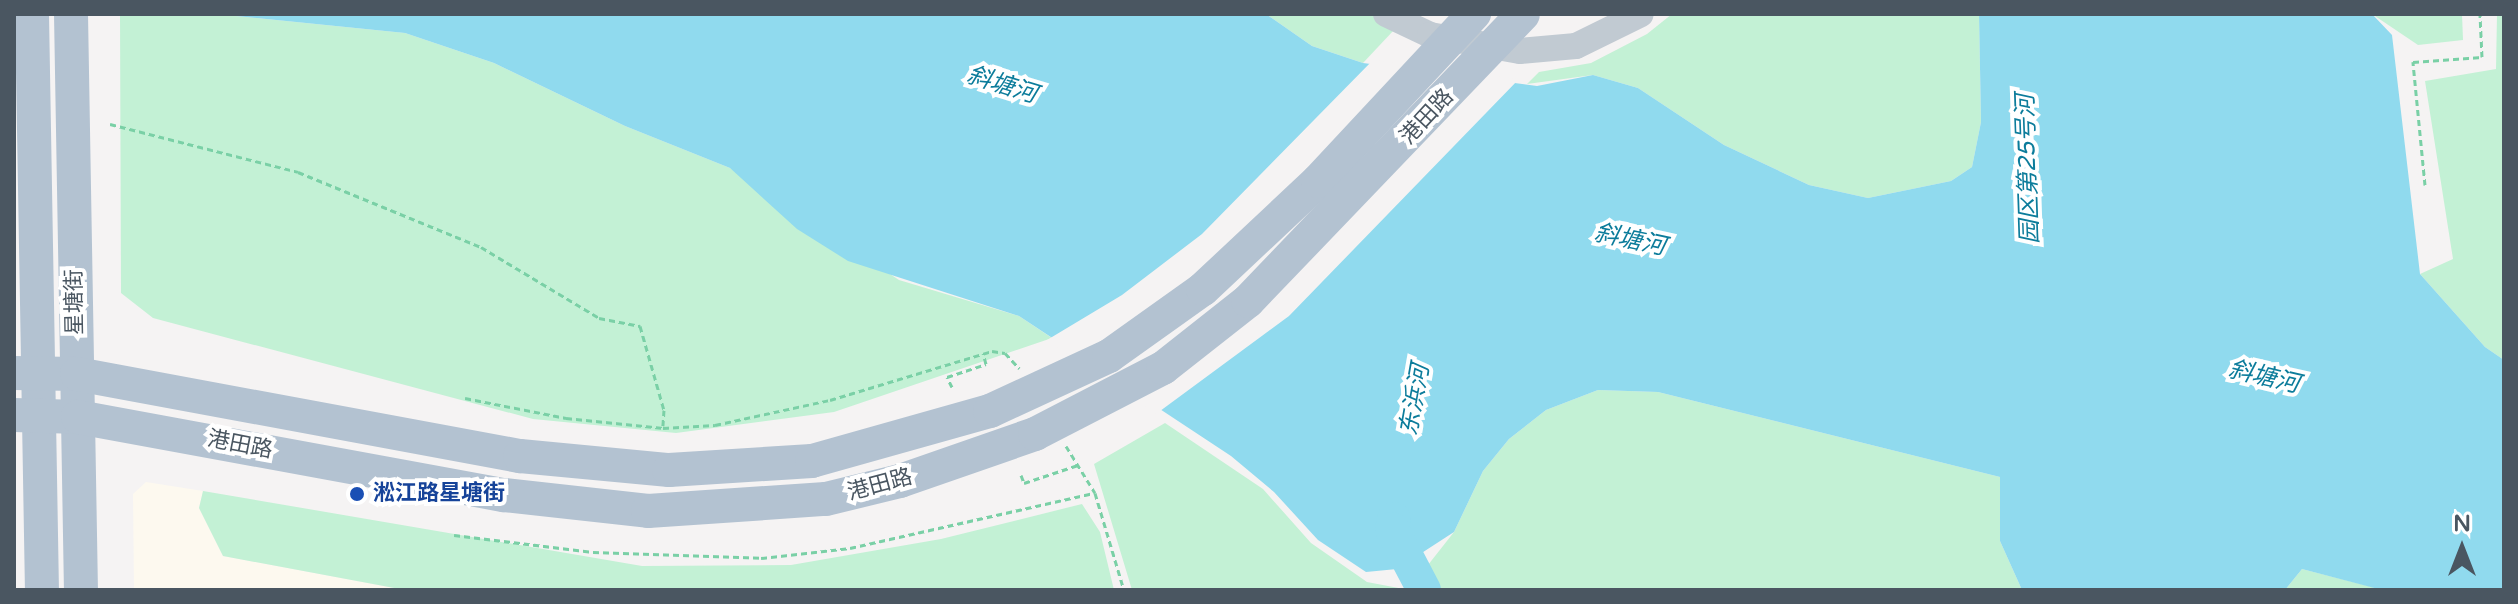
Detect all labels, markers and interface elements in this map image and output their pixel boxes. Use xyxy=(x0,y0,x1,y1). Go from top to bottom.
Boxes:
water label: 斜塘河 xyxy=(963,61,1041,109)
street label: 港田路 xyxy=(1395,84,1459,150)
water label: 园区第25号河 xyxy=(2011,93,2045,245)
water label: 斜塘河 xyxy=(1592,218,1668,262)
street label: 星塘街 xyxy=(61,269,89,335)
water label: 斜塘河 xyxy=(2226,355,2302,399)
water label: 东浜河 xyxy=(1395,362,1435,438)
street label: 港田路 xyxy=(205,426,275,464)
street label: 港田路 xyxy=(845,464,915,506)
place label: 淞江路星塘街 xyxy=(373,481,505,507)
marker: 淞江路星塘街 xyxy=(348,485,366,503)
north arrow xyxy=(2422,508,2502,588)
text: N xyxy=(2453,511,2471,537)

